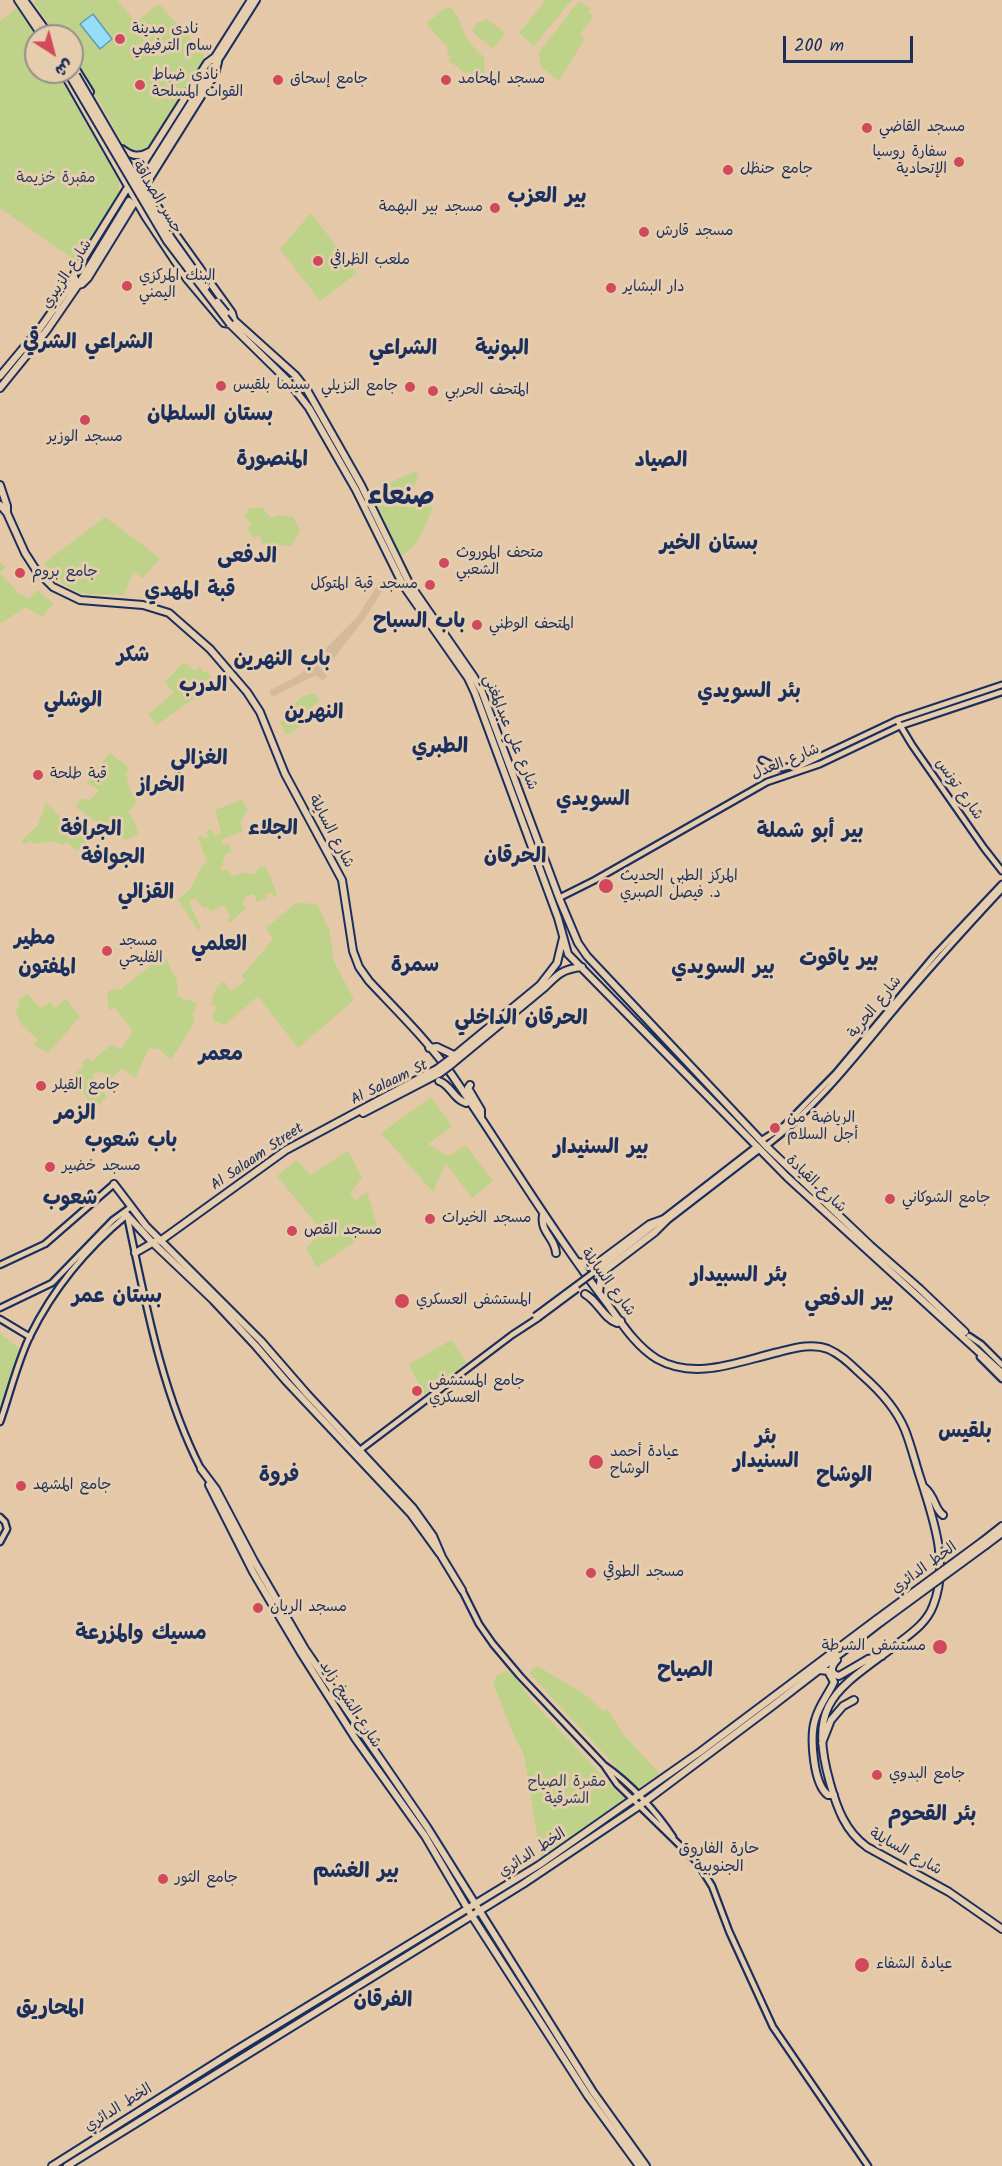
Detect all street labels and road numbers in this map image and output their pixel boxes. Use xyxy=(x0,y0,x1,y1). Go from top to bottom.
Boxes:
street label: جسر الصداقة xyxy=(127,158,185,238)
street label: شارع الزبيري xyxy=(39,237,97,313)
street label: شارع علي عبدالمغني xyxy=(478,673,540,793)
street label: شارع العدل xyxy=(749,741,823,785)
street label: شارع تونس xyxy=(930,756,986,824)
street label: شارع السايلة xyxy=(303,792,357,872)
street label: شارع الحرية xyxy=(845,973,907,1043)
street label: Al Salaam St xyxy=(349,1058,431,1110)
street label: Al Salaam Street xyxy=(208,1120,308,1196)
street label: شارع القيادة xyxy=(781,1152,849,1218)
street label: شارع السايلة xyxy=(576,1246,638,1320)
street label: الخط الدائري xyxy=(889,1539,961,1599)
street label: شارع الشيخ زايد xyxy=(314,1658,384,1752)
street label: الخط الدائري xyxy=(496,1826,570,1882)
street label: شارع السايلة xyxy=(866,1826,944,1880)
street label: الخط الدائري xyxy=(82,2081,156,2137)

